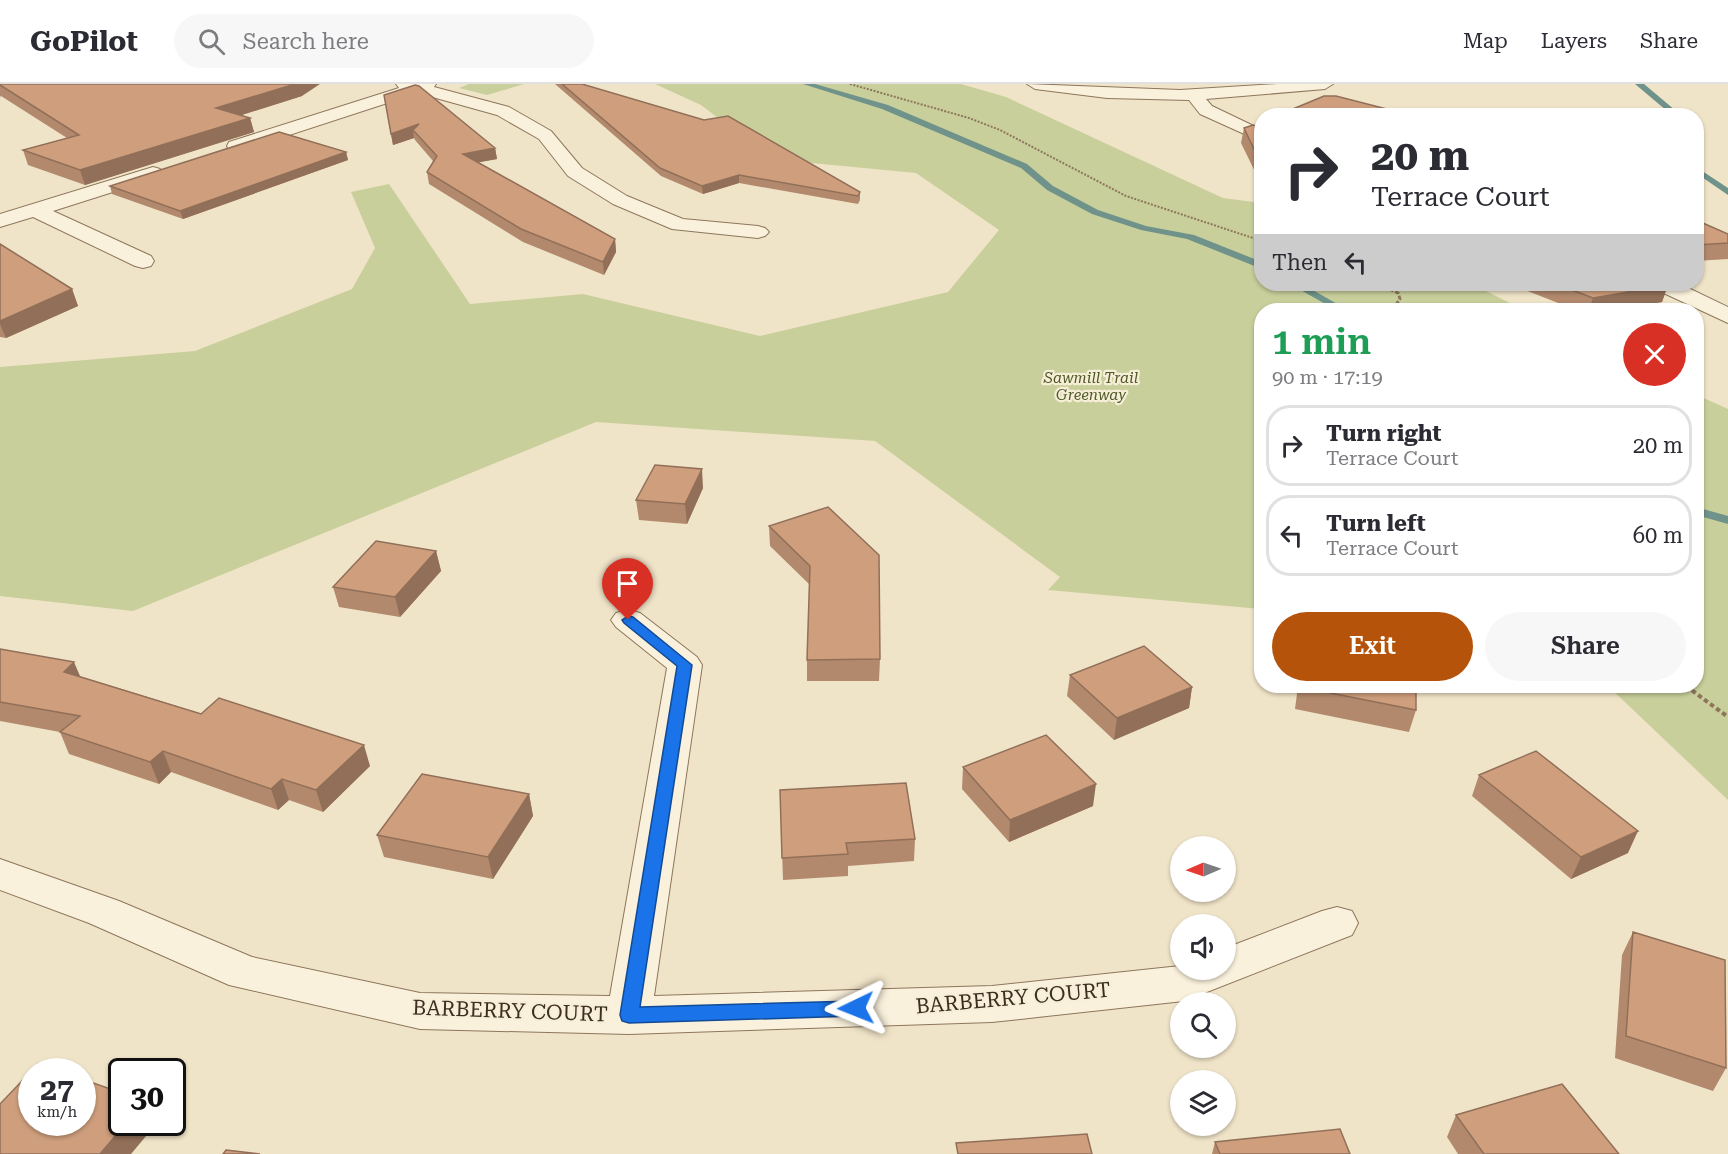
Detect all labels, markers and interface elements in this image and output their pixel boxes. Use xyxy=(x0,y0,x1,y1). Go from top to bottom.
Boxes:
search box xyxy=(174,14,594,68)
text: GoPilot xyxy=(30,25,138,58)
icon: search xyxy=(195,25,228,58)
text: Search here xyxy=(243,29,369,54)
text: Map xyxy=(1463,29,1508,53)
text: Layers xyxy=(1541,29,1607,53)
text: Share xyxy=(1640,29,1698,53)
text: 20 m xyxy=(1371,131,1469,180)
icon: right xyxy=(1272,132,1350,210)
text: Terrace Court xyxy=(1371,181,1550,213)
icon: left xyxy=(1339,246,1372,279)
text: Then xyxy=(1272,250,1327,275)
text: 1 min xyxy=(1272,321,1371,363)
button: close xyxy=(1623,323,1686,386)
text: 90 m · 17:19 xyxy=(1272,365,1383,389)
park label: Sawmill Trail Greenway xyxy=(1043,369,1139,404)
text: Turn right xyxy=(1326,421,1441,446)
icon: right xyxy=(1275,429,1308,462)
text: 20 m xyxy=(1633,433,1683,458)
text: Terrace Court xyxy=(1326,446,1458,470)
text: Turn left xyxy=(1326,511,1426,536)
icon: left xyxy=(1275,519,1308,552)
text: 60 m xyxy=(1633,523,1683,548)
text: Terrace Court xyxy=(1326,536,1458,560)
pin xyxy=(602,558,653,620)
icon: arrive xyxy=(611,567,644,600)
button: Exit xyxy=(1272,612,1473,681)
button: Share xyxy=(1485,612,1686,681)
north arrow xyxy=(1170,836,1236,902)
map controls xyxy=(1170,836,1236,1136)
button: sound xyxy=(1170,914,1236,980)
position arrow xyxy=(824,976,888,1040)
street label: BARBERRY COURT xyxy=(915,978,1111,1018)
button: search xyxy=(1170,992,1236,1058)
street label: BARBERRY COURT xyxy=(412,996,608,1026)
speed limit sign: 30 xyxy=(108,1058,186,1136)
button: layers xyxy=(1170,1070,1236,1136)
text: 27 xyxy=(40,1072,74,1107)
text: km/h xyxy=(37,1103,77,1121)

